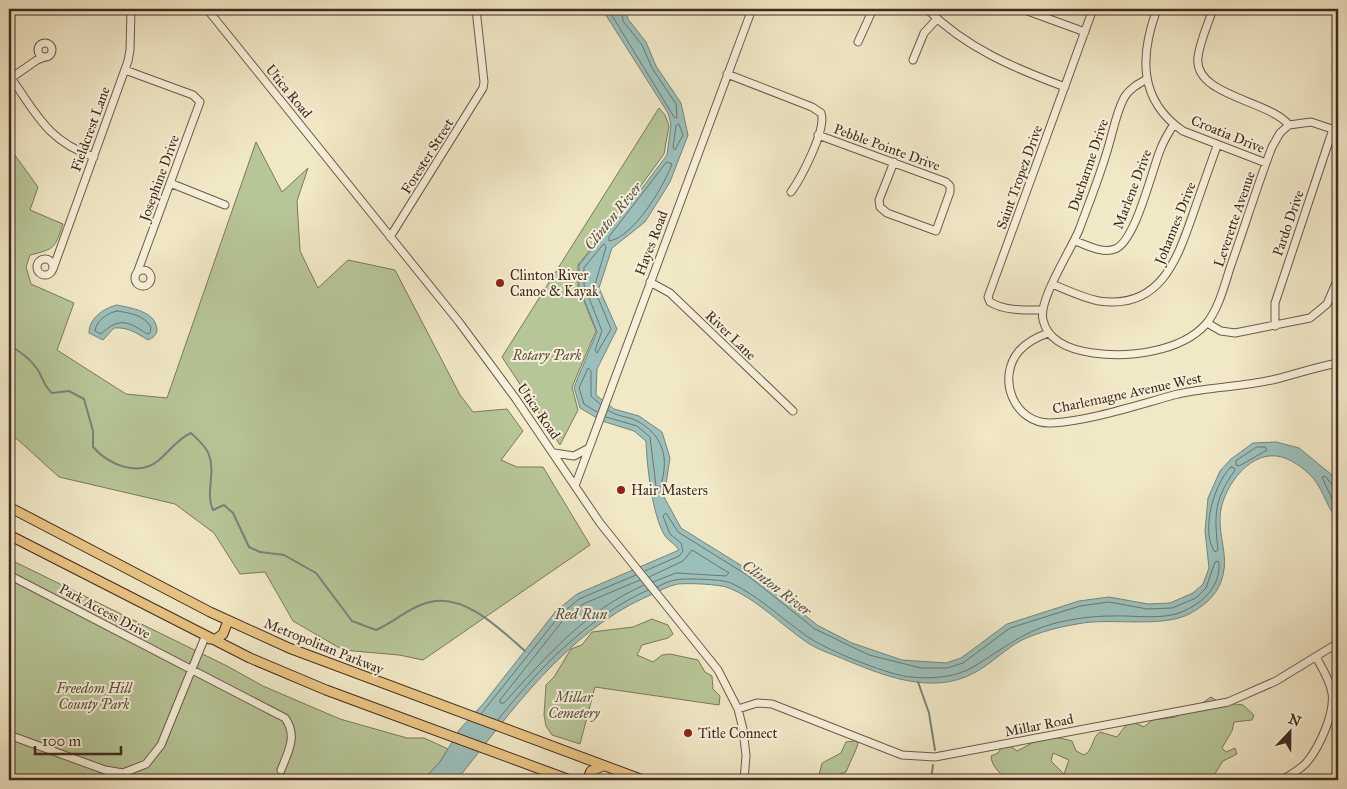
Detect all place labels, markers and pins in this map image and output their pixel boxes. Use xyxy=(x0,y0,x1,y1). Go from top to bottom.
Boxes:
place label: Clinton River Canoe & Kayak xyxy=(510,267,599,300)
marker: Clinton River Canoe & Kayak xyxy=(494,277,506,289)
place label: Hair Masters xyxy=(631,482,708,499)
marker: Hair Masters xyxy=(615,484,627,496)
place label: Title Connect xyxy=(698,725,778,742)
marker: Title Connect xyxy=(682,727,694,739)

